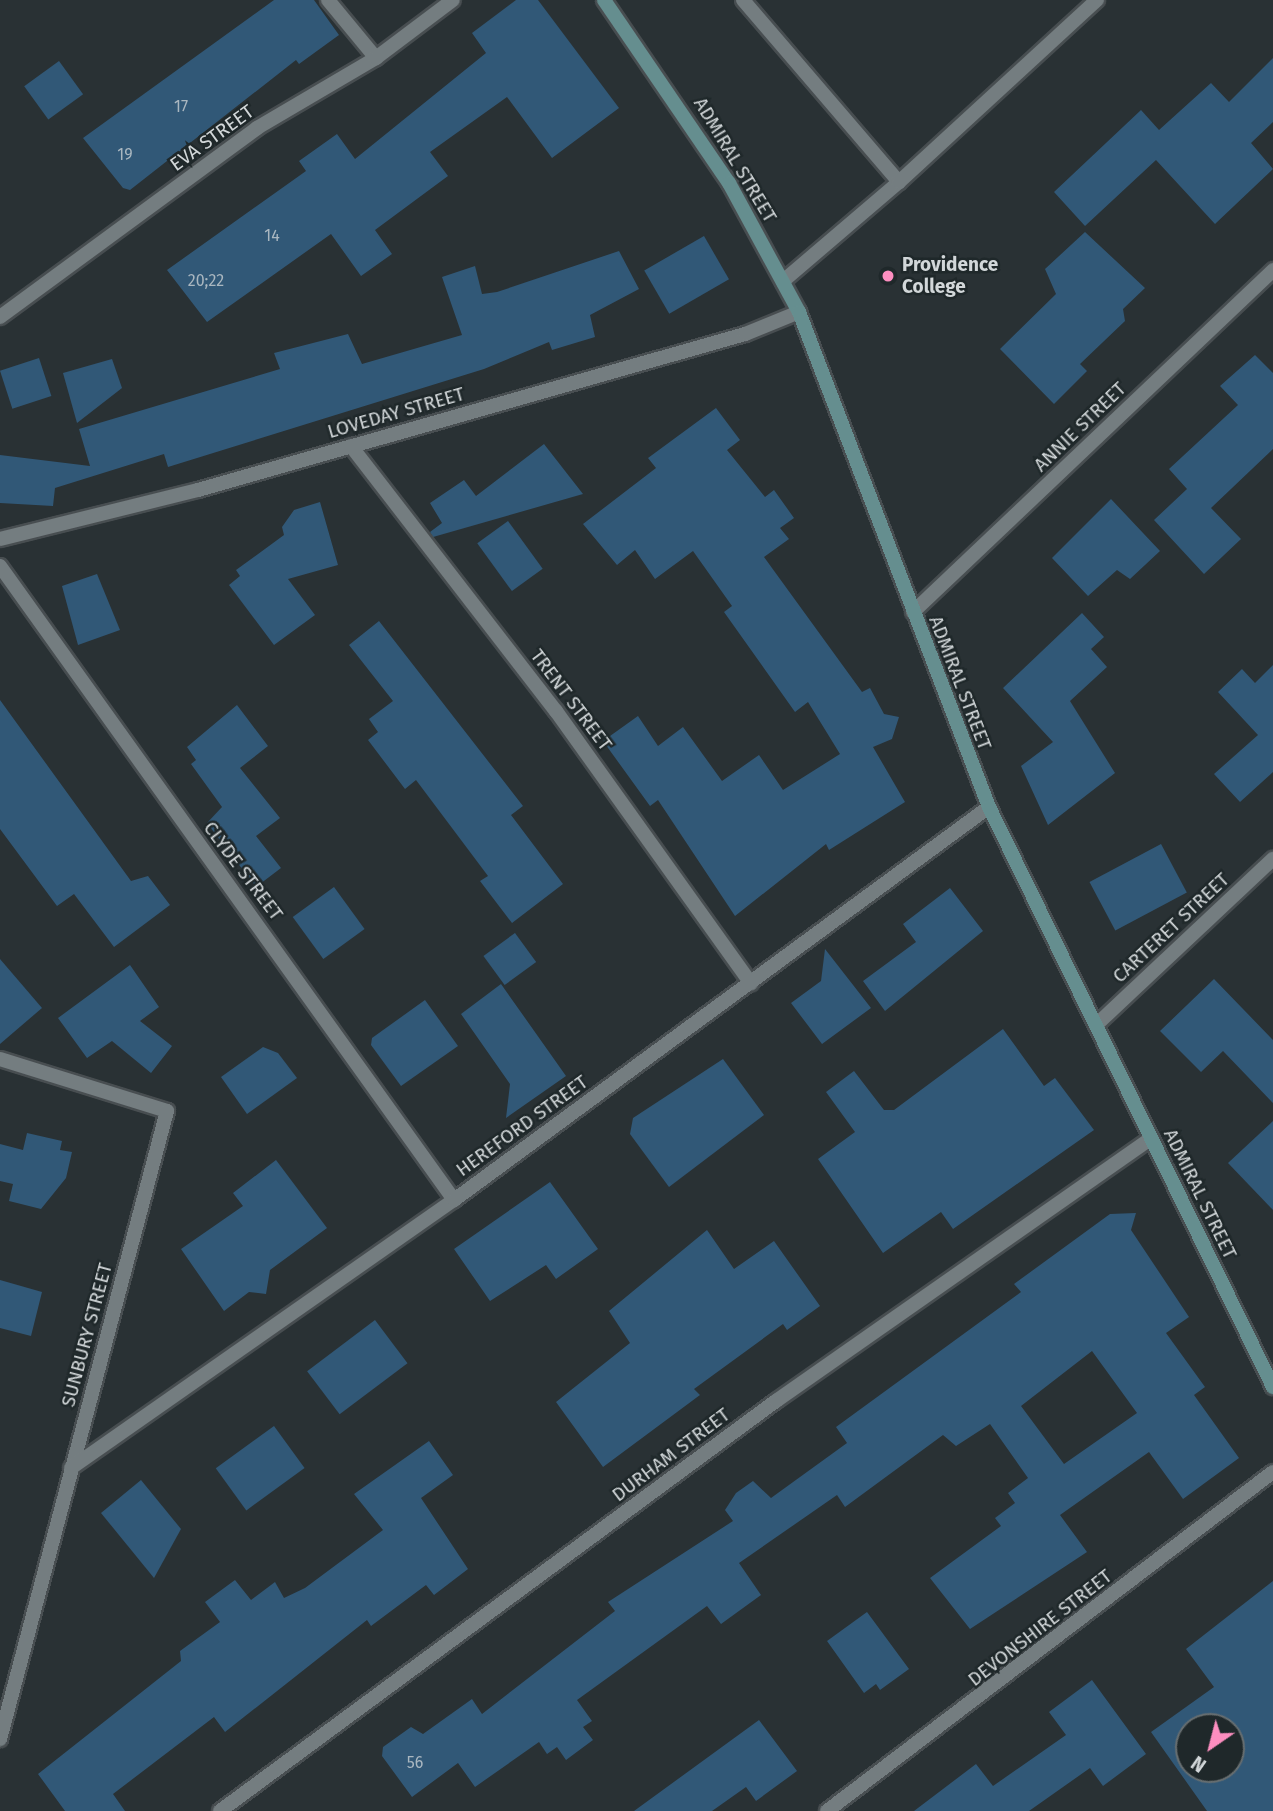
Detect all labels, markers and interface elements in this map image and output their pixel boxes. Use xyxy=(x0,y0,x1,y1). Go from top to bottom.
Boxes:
street label: ADMIRAL STREET xyxy=(689,93,781,227)
house number: 17 xyxy=(174,97,188,117)
street label: EVA STREET xyxy=(166,100,258,176)
house number: 19 xyxy=(117,145,133,165)
house number: 14 xyxy=(264,226,280,246)
place label: Providence College xyxy=(902,254,998,298)
marker: Providence College xyxy=(880,268,896,284)
house number: 20;22 xyxy=(188,271,224,291)
street label: ANNIE STREET xyxy=(1029,377,1131,477)
street label: LOVEDAY STREET xyxy=(325,383,467,443)
street label: ADMIRAL STREET xyxy=(924,613,996,753)
street label: TRENT STREET xyxy=(526,645,616,755)
street label: CLYDE STREET xyxy=(198,817,288,925)
street label: CARTERET STREET xyxy=(1108,868,1234,988)
street label: HEREFORD STREET xyxy=(452,1071,592,1181)
street label: ADMIRAL STREET xyxy=(1159,1125,1241,1263)
street label: SUNBURY STREET xyxy=(57,1261,117,1409)
street label: DURHAM STREET xyxy=(608,1403,734,1507)
street label: DEVONSHIRE STREET xyxy=(964,1565,1116,1691)
north arrow xyxy=(1175,1713,1245,1783)
text: N xyxy=(1187,1751,1211,1777)
house number: 56 xyxy=(407,1753,423,1773)

